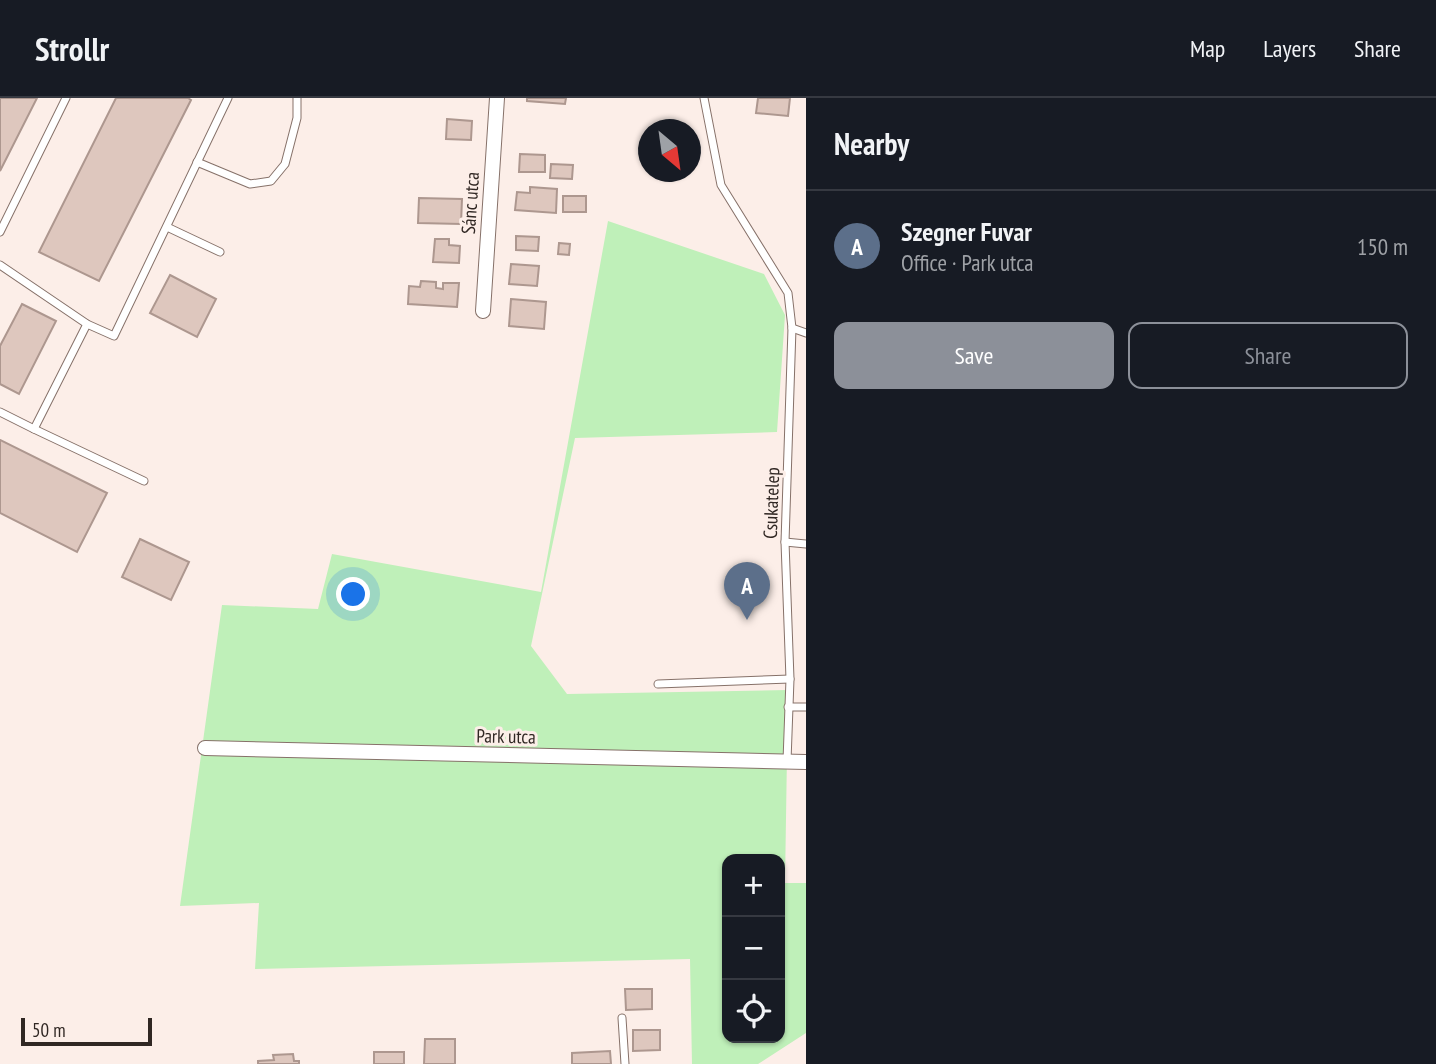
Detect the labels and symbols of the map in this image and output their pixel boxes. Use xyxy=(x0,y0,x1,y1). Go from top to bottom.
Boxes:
north arrow xyxy=(638,119,701,182)
street label: Sánc utca xyxy=(456,171,484,235)
street label: Csukatelep xyxy=(758,467,784,539)
pin: A xyxy=(724,562,770,620)
your location xyxy=(336,577,370,611)
street label: Park utca xyxy=(476,723,536,749)
scale bar xyxy=(21,1015,152,1047)

